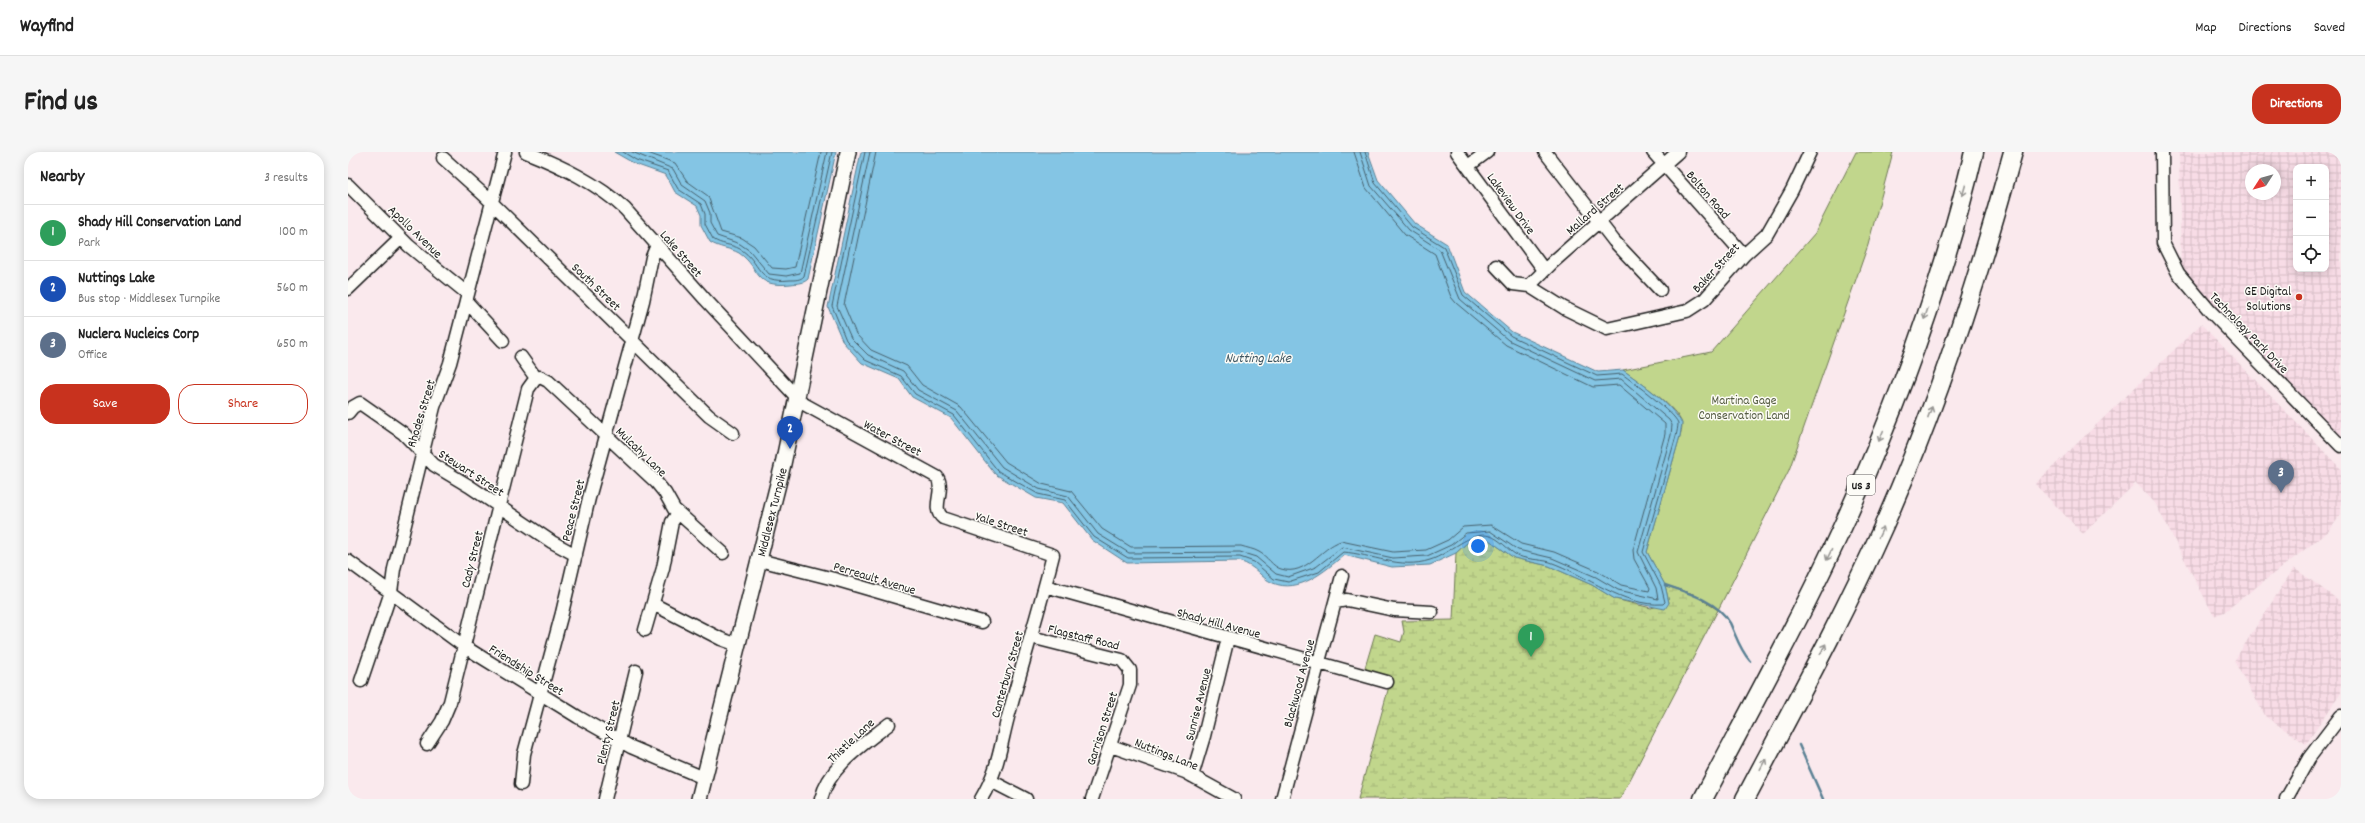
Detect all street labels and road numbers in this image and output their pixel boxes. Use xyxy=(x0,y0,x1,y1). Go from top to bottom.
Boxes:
street label: Bolton Road xyxy=(1681,167,1734,224)
street label: Lakeview Drive xyxy=(1481,170,1539,240)
street label: Mallard Street xyxy=(1562,179,1629,241)
street label: Apollo Avenue xyxy=(383,202,446,264)
street label: Lake Street xyxy=(654,227,706,283)
street label: Baker Street xyxy=(1688,239,1745,298)
street label: South Street xyxy=(566,259,624,316)
street label: Technology Park Drive xyxy=(2204,289,2292,379)
street label: Rhodes Street xyxy=(403,377,442,450)
street label: Water Street xyxy=(859,416,924,463)
street label: Mulcahy Lane xyxy=(610,423,670,482)
street label: Stewart Street xyxy=(434,446,507,503)
street label: Middlesex Turnpike xyxy=(753,466,794,559)
road number: US 3 xyxy=(1847,475,1875,495)
street label: Peace Street xyxy=(558,477,591,544)
street label: Yale Street xyxy=(972,508,1030,543)
street label: Cady Street xyxy=(457,529,490,590)
street label: Perreault Avenue xyxy=(831,558,918,601)
street label: Shady Hill Avenue xyxy=(1174,604,1263,645)
street label: Flagstaff Road xyxy=(1046,620,1121,656)
street label: Canterbury Street xyxy=(987,629,1030,720)
street label: Blackwood Avenue xyxy=(1280,637,1321,730)
street label: Friendship Street xyxy=(485,640,567,702)
street label: Sunrise Avenue xyxy=(1181,666,1218,743)
street label: Garrison Street xyxy=(1083,689,1124,768)
street label: Plenty Street xyxy=(592,698,627,767)
street label: Thistle Lane xyxy=(824,715,880,769)
street label: Nuttings Lane xyxy=(1131,734,1201,777)

